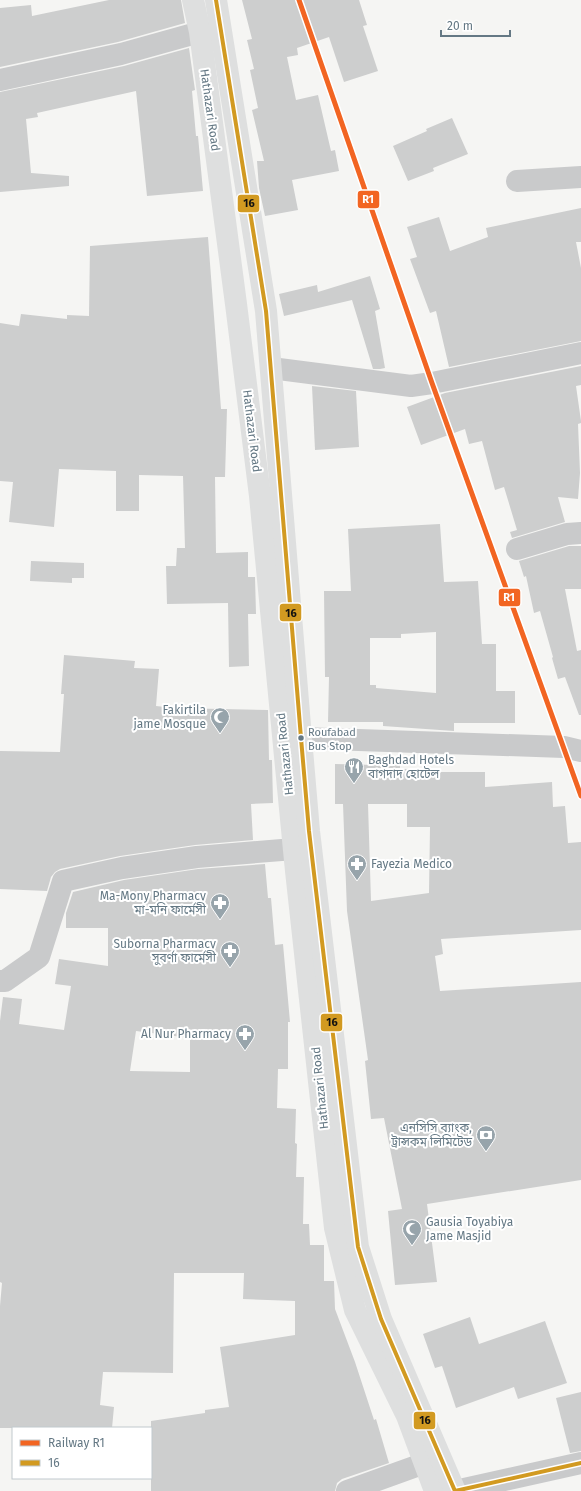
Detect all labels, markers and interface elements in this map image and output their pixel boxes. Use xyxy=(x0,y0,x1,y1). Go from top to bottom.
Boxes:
scale bar xyxy=(441,12,510,38)
text: 20 m xyxy=(447,19,473,33)
street label: Hathazari Road xyxy=(197,68,223,152)
line badge: R1 xyxy=(357,190,380,209)
text: R1 xyxy=(362,193,374,206)
line badge: 16 xyxy=(237,194,260,213)
text: 16 xyxy=(243,197,255,210)
street label: Hathazari Road xyxy=(240,389,264,473)
line badge: R1 xyxy=(498,588,521,607)
text: R1 xyxy=(503,591,515,604)
line badge: 16 xyxy=(279,603,302,622)
text: 16 xyxy=(285,607,297,620)
place label: Fakirtila jame Mosque xyxy=(132,703,206,731)
mosque icon: Fakirtila jame Mosque xyxy=(209,706,231,734)
street label: Hathazari Road xyxy=(274,712,296,796)
place label: Roufabad Bus Stop xyxy=(308,726,356,753)
marker: Roufabad Bus Stop xyxy=(296,733,306,743)
place label: Baghdad Hotels বাগদাদ হোটেল xyxy=(367,753,454,781)
restaurant icon: Baghdad Hotels বাগদাদ হোটেল xyxy=(343,756,365,784)
pharmacy icon: Fayezia Medico xyxy=(346,853,368,881)
place label: Fayezia Medico xyxy=(371,857,452,871)
place label: Ma-Mony Pharmacy মা-মনি ফার্মেসী xyxy=(100,889,207,917)
pharmacy icon: Ma-Mony Pharmacy মা-মনি ফার্মেসী xyxy=(209,892,231,920)
place label: Suborna Pharmacy সুবর্ণা ফার্মেসী xyxy=(114,937,217,966)
pharmacy icon: Suborna Pharmacy সুবর্ণা ফার্মেসী xyxy=(219,940,241,968)
line badge: 16 xyxy=(320,1013,343,1032)
text: 16 xyxy=(326,1016,338,1029)
pharmacy icon: Al Nur Pharmacy xyxy=(234,1023,256,1051)
place label: Al Nur Pharmacy xyxy=(141,1027,231,1041)
street label: Hathazari Road xyxy=(309,1046,331,1130)
place label: এনসিসি ব্যাংক, ট্রান্সকম লিমিটেড xyxy=(390,1120,472,1149)
bank icon: এনসিসি ব্যাংক, ট্রান্সকম লিমিটেড xyxy=(475,1124,497,1152)
place label: Gausia Toyabiya Jame Masjid xyxy=(426,1215,513,1243)
mosque icon: Gausia Toyabiya Jame Masjid xyxy=(401,1218,423,1246)
line badge: 16 xyxy=(413,1411,436,1430)
text: 16 xyxy=(419,1414,431,1427)
legend xyxy=(12,1427,152,1479)
text: Railway R1 xyxy=(48,1436,105,1450)
text: 16 xyxy=(48,1456,60,1470)

